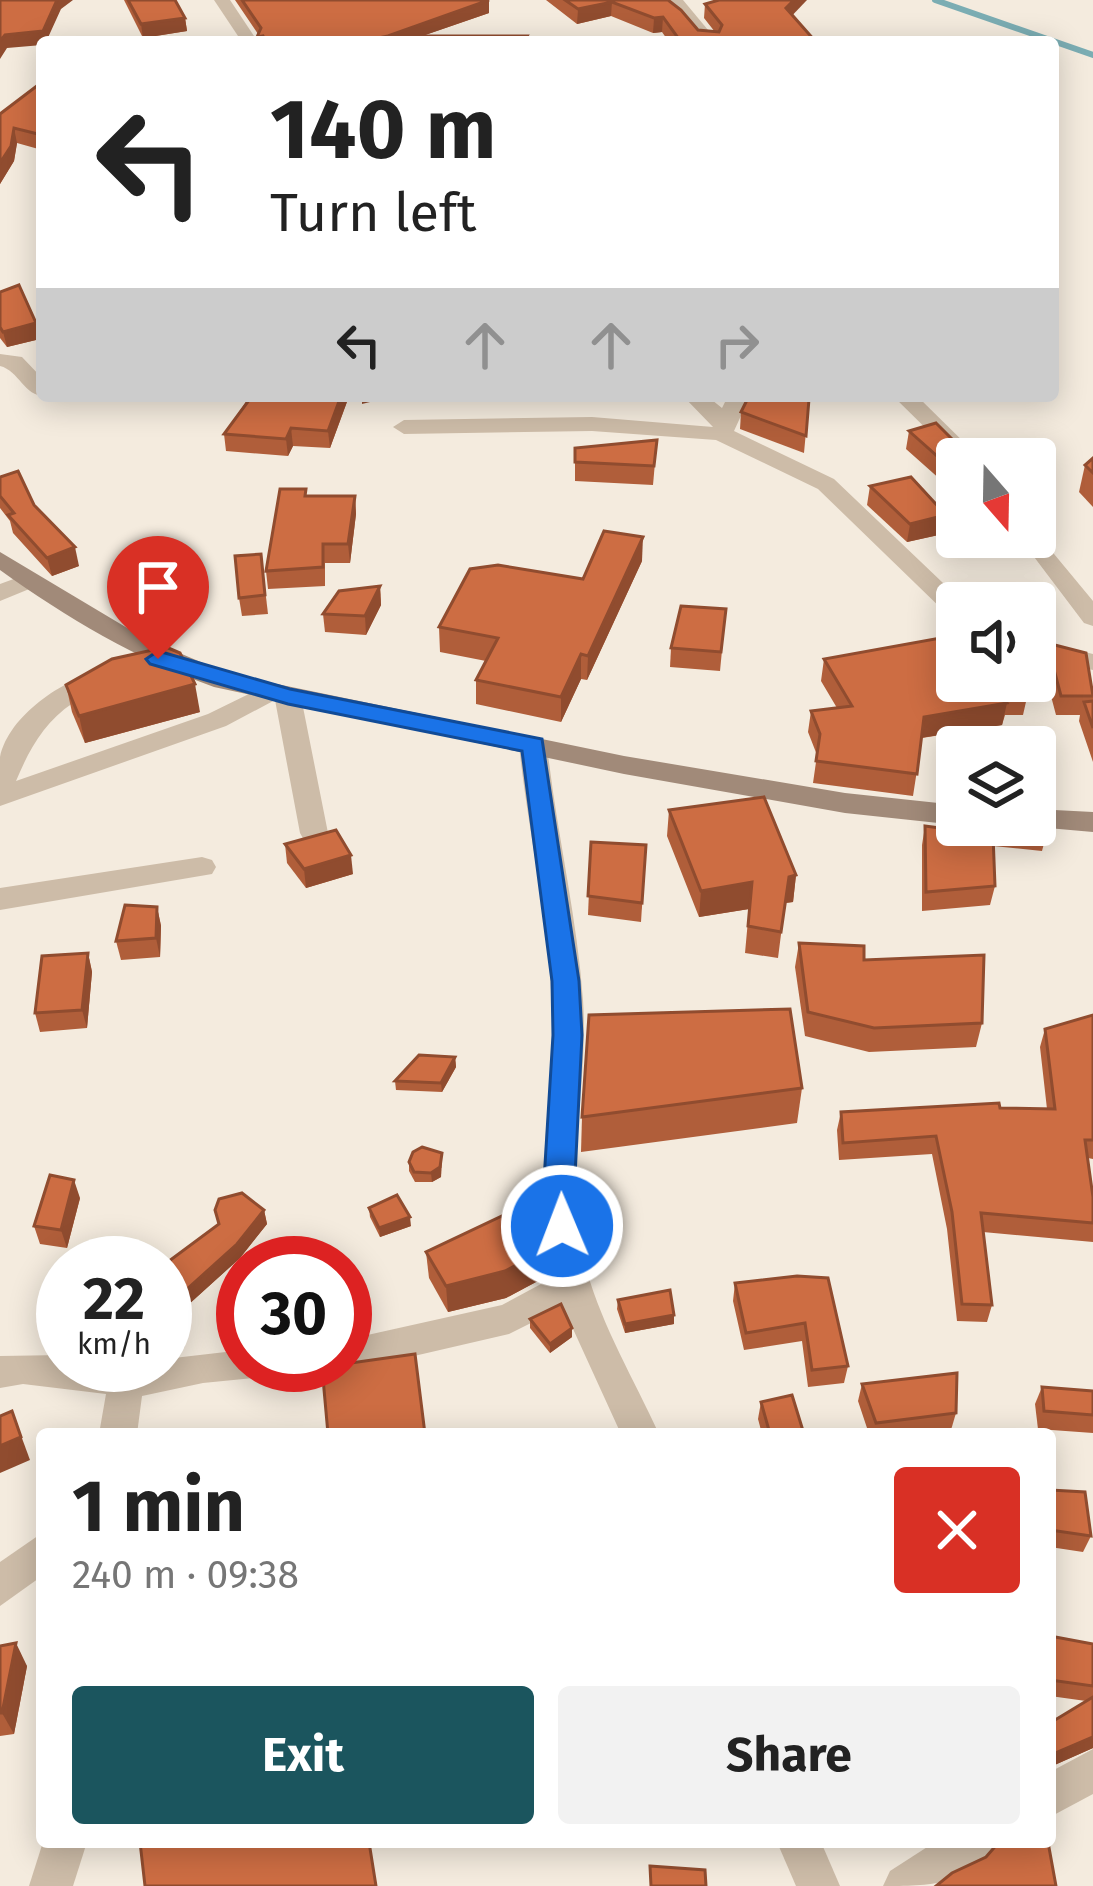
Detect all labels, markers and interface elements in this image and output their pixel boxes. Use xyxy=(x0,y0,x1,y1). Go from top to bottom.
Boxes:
text: 140 m xyxy=(270,79,496,180)
icon: left xyxy=(72,84,228,240)
text: Turn left xyxy=(270,181,477,245)
icon: left xyxy=(326,312,392,378)
icon: ahead xyxy=(452,312,518,378)
icon: ahead xyxy=(578,312,644,378)
icon: right xyxy=(704,312,770,378)
north arrow xyxy=(936,438,1056,558)
map controls xyxy=(936,438,1056,846)
pin xyxy=(107,536,209,659)
icon: arrive xyxy=(125,554,191,620)
button: sound xyxy=(936,582,1056,702)
button: layers xyxy=(936,726,1056,846)
position arrow xyxy=(499,1163,625,1289)
speed limit sign: 30 xyxy=(216,1236,372,1392)
text: 22 xyxy=(83,1263,145,1335)
text: km/h xyxy=(77,1326,151,1362)
text: 1 min xyxy=(72,1464,245,1550)
button: close xyxy=(894,1467,1020,1593)
text: 240 m · 09:38 xyxy=(72,1552,299,1598)
button: Exit xyxy=(72,1686,534,1824)
button: Share xyxy=(558,1686,1020,1824)

